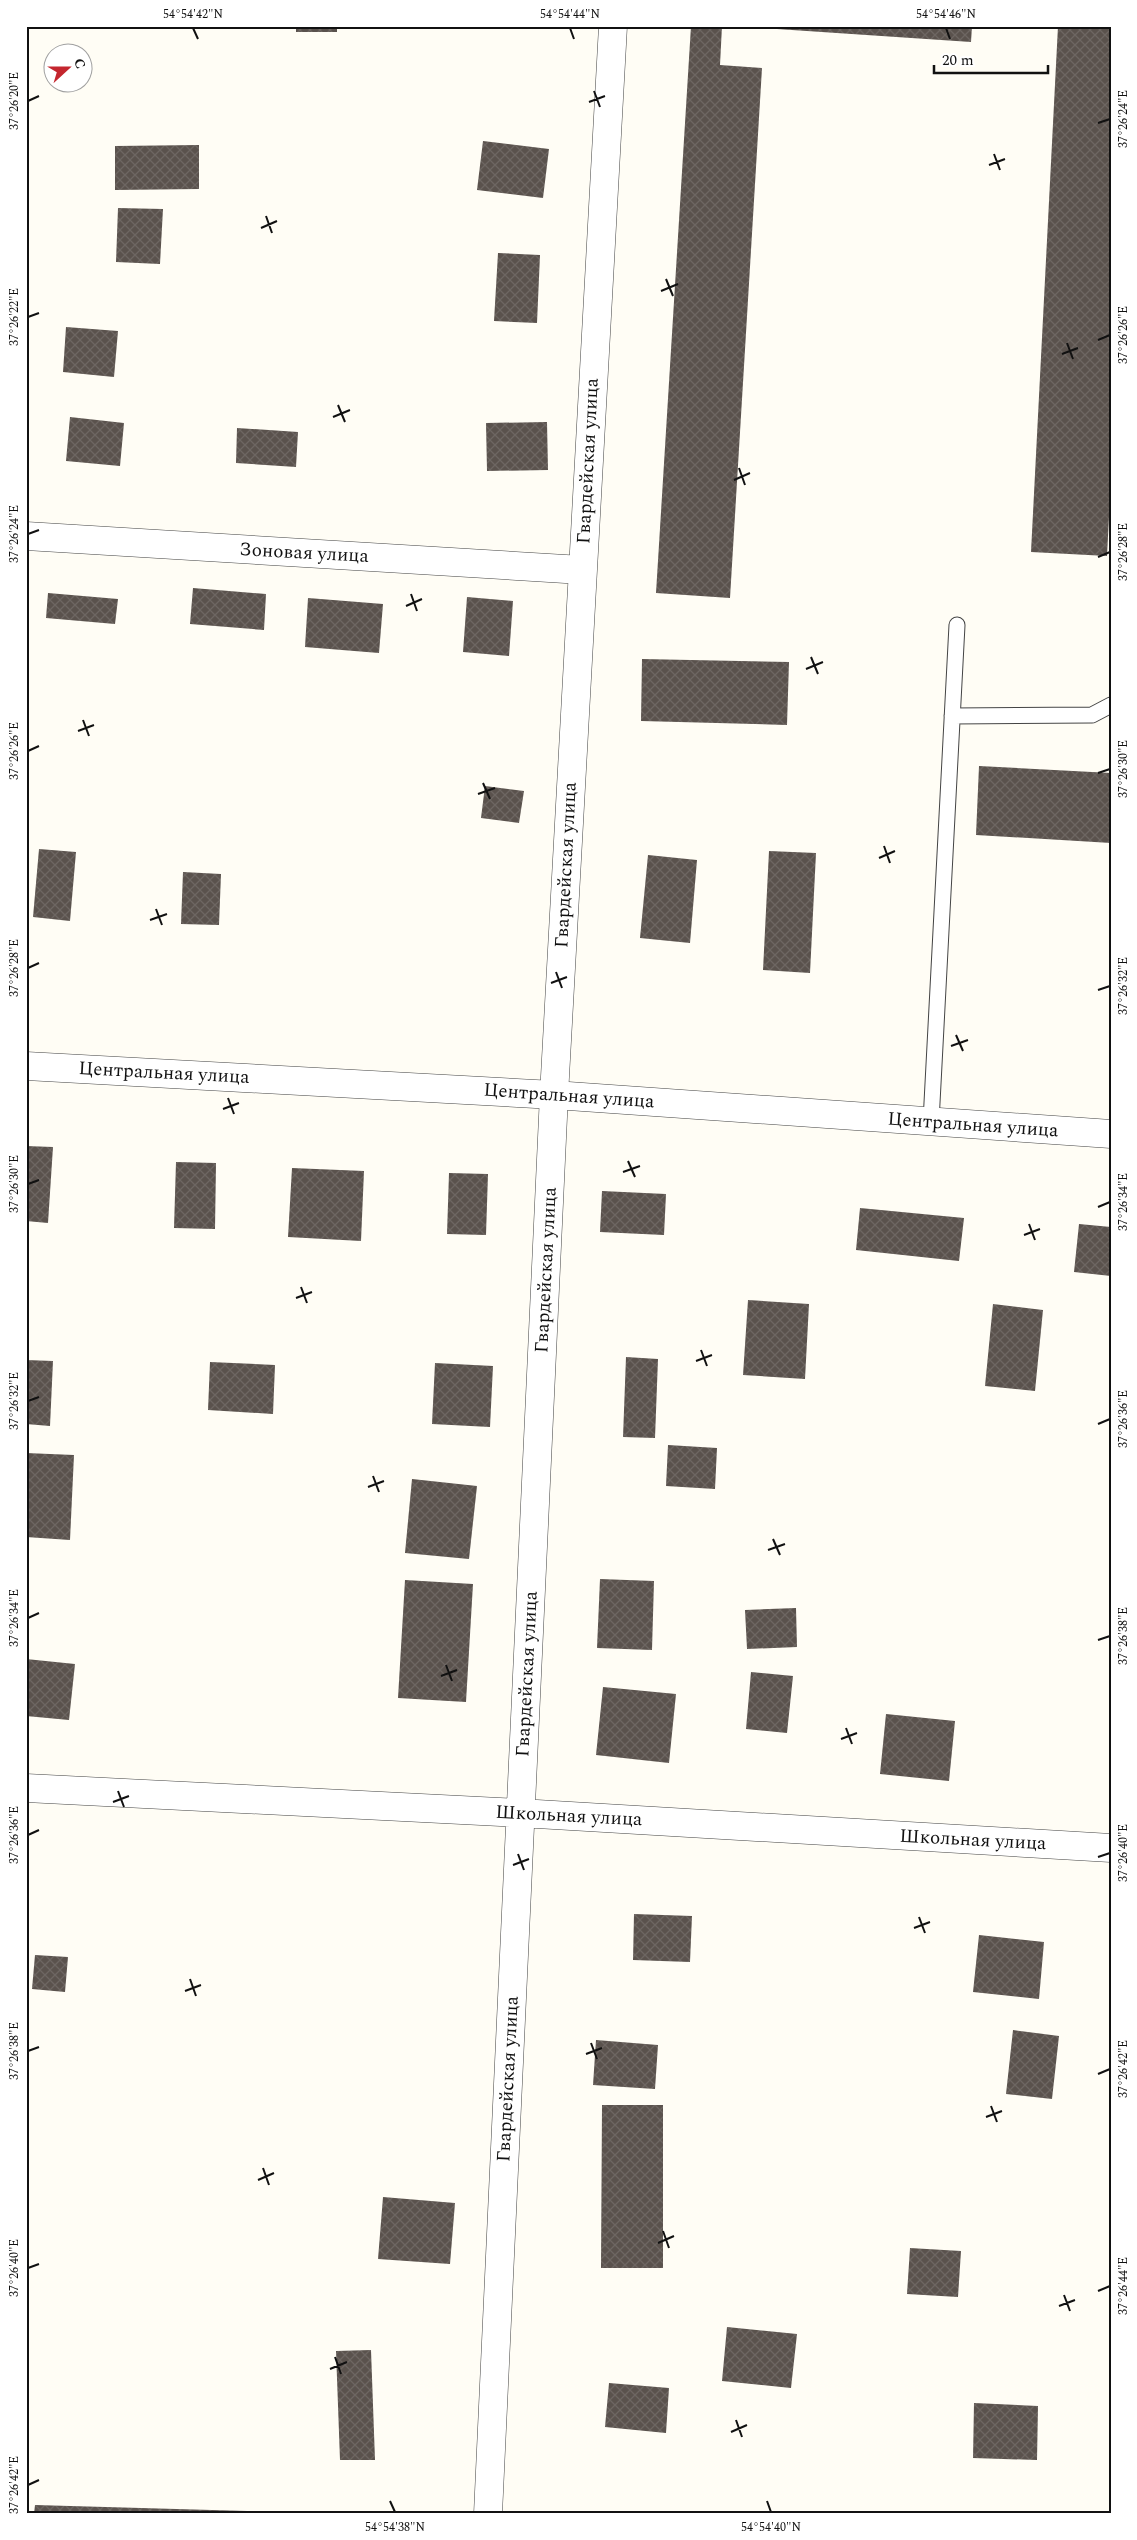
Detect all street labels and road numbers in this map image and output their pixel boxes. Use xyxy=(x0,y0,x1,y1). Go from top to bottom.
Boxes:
street label: Гвардейская улица xyxy=(569,376,607,545)
street label: Зоновая улица xyxy=(238,535,370,571)
street label: Гвардейская улица xyxy=(547,780,585,949)
street label: Центральная улица xyxy=(78,1054,251,1092)
street label: Центральная улица xyxy=(483,1076,656,1116)
street label: Центральная улица xyxy=(887,1105,1060,1145)
street label: Гвардейская улица xyxy=(527,1185,565,1354)
street label: Гвардейская улица xyxy=(508,1589,546,1758)
street label: Школьная улица xyxy=(495,1798,644,1834)
street label: Школьная улица xyxy=(899,1822,1048,1858)
street label: Гвардейская улица xyxy=(489,1994,527,2163)

